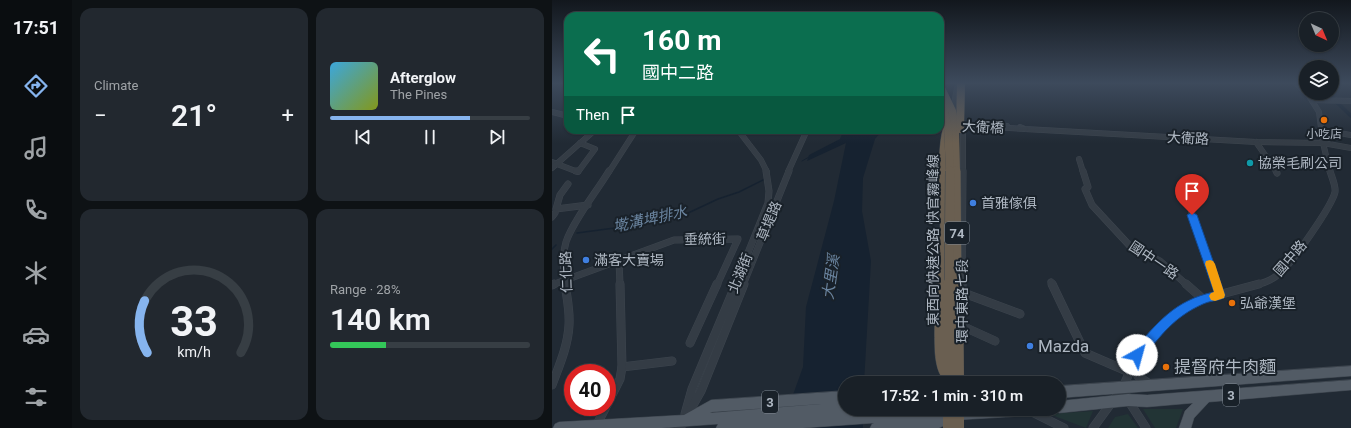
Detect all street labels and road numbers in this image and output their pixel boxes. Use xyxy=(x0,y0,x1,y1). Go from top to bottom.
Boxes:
street label: 大衛橋 xyxy=(962,118,1004,136)
street label: 大衛路 xyxy=(1167,129,1209,147)
street label: 東西向快速公路 快官霧峰線 xyxy=(925,154,941,326)
street label: 草堤路 xyxy=(754,199,784,243)
road number: 74 xyxy=(945,222,969,244)
street label: 垂統街 xyxy=(684,231,726,247)
street label: 國中路 xyxy=(1270,237,1310,279)
street label: 國中一路 xyxy=(1126,238,1182,282)
street label: 仁化路 xyxy=(557,251,575,293)
street label: 北湖街 xyxy=(725,251,755,295)
street label: 環中東路七段 xyxy=(954,259,970,343)
road number: 3 xyxy=(1223,384,1239,406)
road number: 3 xyxy=(762,391,778,413)

